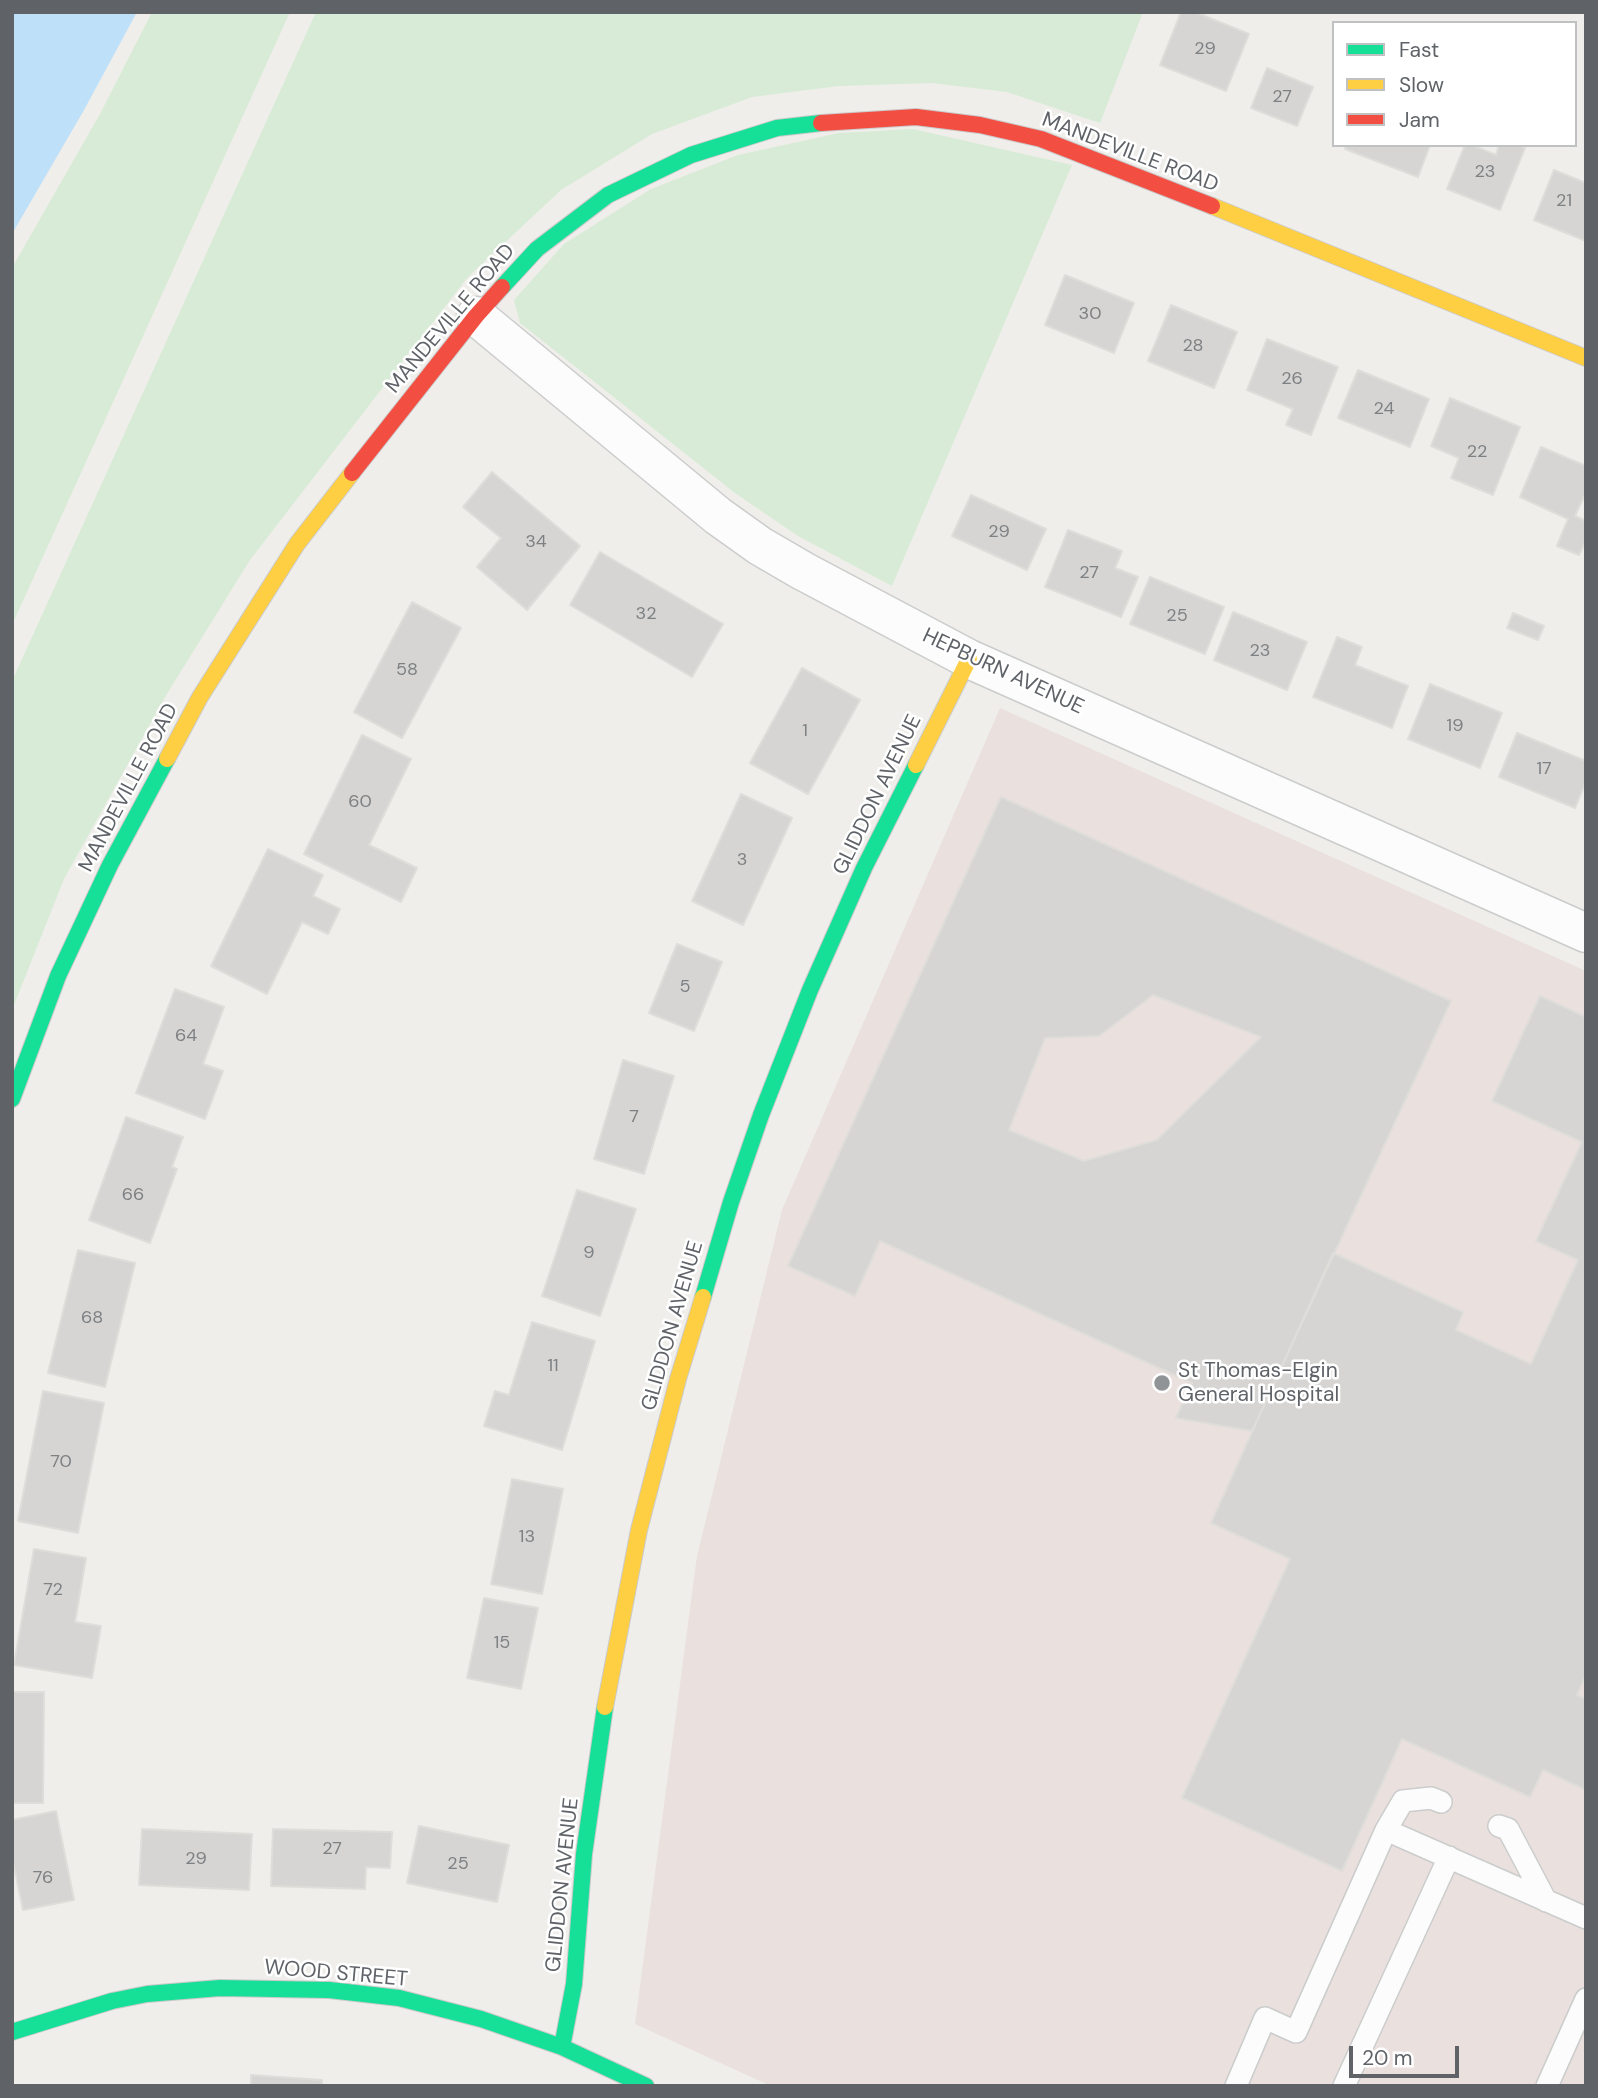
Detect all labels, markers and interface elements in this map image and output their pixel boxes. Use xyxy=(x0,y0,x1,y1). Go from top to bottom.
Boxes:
legend xyxy=(1332,21,1577,147)
text: Fast xyxy=(1399,36,1439,64)
house number: 29 xyxy=(1194,38,1216,60)
text: Slow xyxy=(1399,71,1444,99)
house number: 27 xyxy=(1272,86,1292,108)
text: Jam xyxy=(1399,106,1440,134)
street label: MANDEVILLE ROAD xyxy=(1038,108,1222,198)
house number: 23 xyxy=(1474,161,1496,183)
house number: 21 xyxy=(1556,190,1572,212)
street label: MANDEVILLE ROAD xyxy=(381,239,521,399)
house number: 30 xyxy=(1079,303,1101,325)
house number: 28 xyxy=(1182,335,1204,357)
house number: 26 xyxy=(1281,368,1303,390)
house number: 24 xyxy=(1374,398,1394,420)
house number: 22 xyxy=(1467,441,1487,463)
house number: 29 xyxy=(988,521,1010,543)
house number: 34 xyxy=(525,531,547,553)
house number: 27 xyxy=(1079,562,1099,584)
house number: 32 xyxy=(635,603,657,625)
house number: 25 xyxy=(1166,605,1188,627)
street label: HEPBURN AVENUE xyxy=(918,624,1088,720)
house number: 23 xyxy=(1249,640,1271,662)
house number: 58 xyxy=(396,659,418,681)
street label: MANDEVILLE ROAD xyxy=(74,700,184,876)
street label: GLIDDON AVENUE xyxy=(828,711,928,879)
house number: 19 xyxy=(1447,715,1463,737)
house number: 1 xyxy=(802,720,808,742)
house number: 17 xyxy=(1536,758,1552,780)
house number: 60 xyxy=(348,791,372,813)
house number: 3 xyxy=(737,849,747,871)
house number: 5 xyxy=(680,976,690,998)
house number: 64 xyxy=(175,1025,197,1047)
house number: 7 xyxy=(629,1106,639,1128)
house number: 66 xyxy=(122,1184,144,1206)
street label: GLIDDON AVENUE xyxy=(637,1238,709,1414)
house number: 9 xyxy=(583,1242,595,1264)
house number: 68 xyxy=(81,1307,103,1329)
house number: 11 xyxy=(547,1355,559,1377)
place label: St Thomas-Elgin General Hospital xyxy=(1178,1358,1339,1408)
marker: St Thomas-Elgin General Hospital xyxy=(1152,1373,1172,1393)
house number: 70 xyxy=(50,1451,72,1473)
house number: 13 xyxy=(519,1526,535,1548)
house number: 72 xyxy=(43,1579,63,1601)
house number: 15 xyxy=(494,1632,510,1654)
street label: GLIDDON AVENUE xyxy=(541,1797,585,1973)
house number: 27 xyxy=(322,1838,342,1860)
house number: 29 xyxy=(185,1848,207,1870)
house number: 25 xyxy=(447,1853,469,1875)
house number: 76 xyxy=(33,1867,53,1889)
street label: WOOD STREET xyxy=(263,1955,409,1993)
scale bar xyxy=(1353,2032,1463,2076)
text: 20 m xyxy=(1362,2044,1413,2072)

